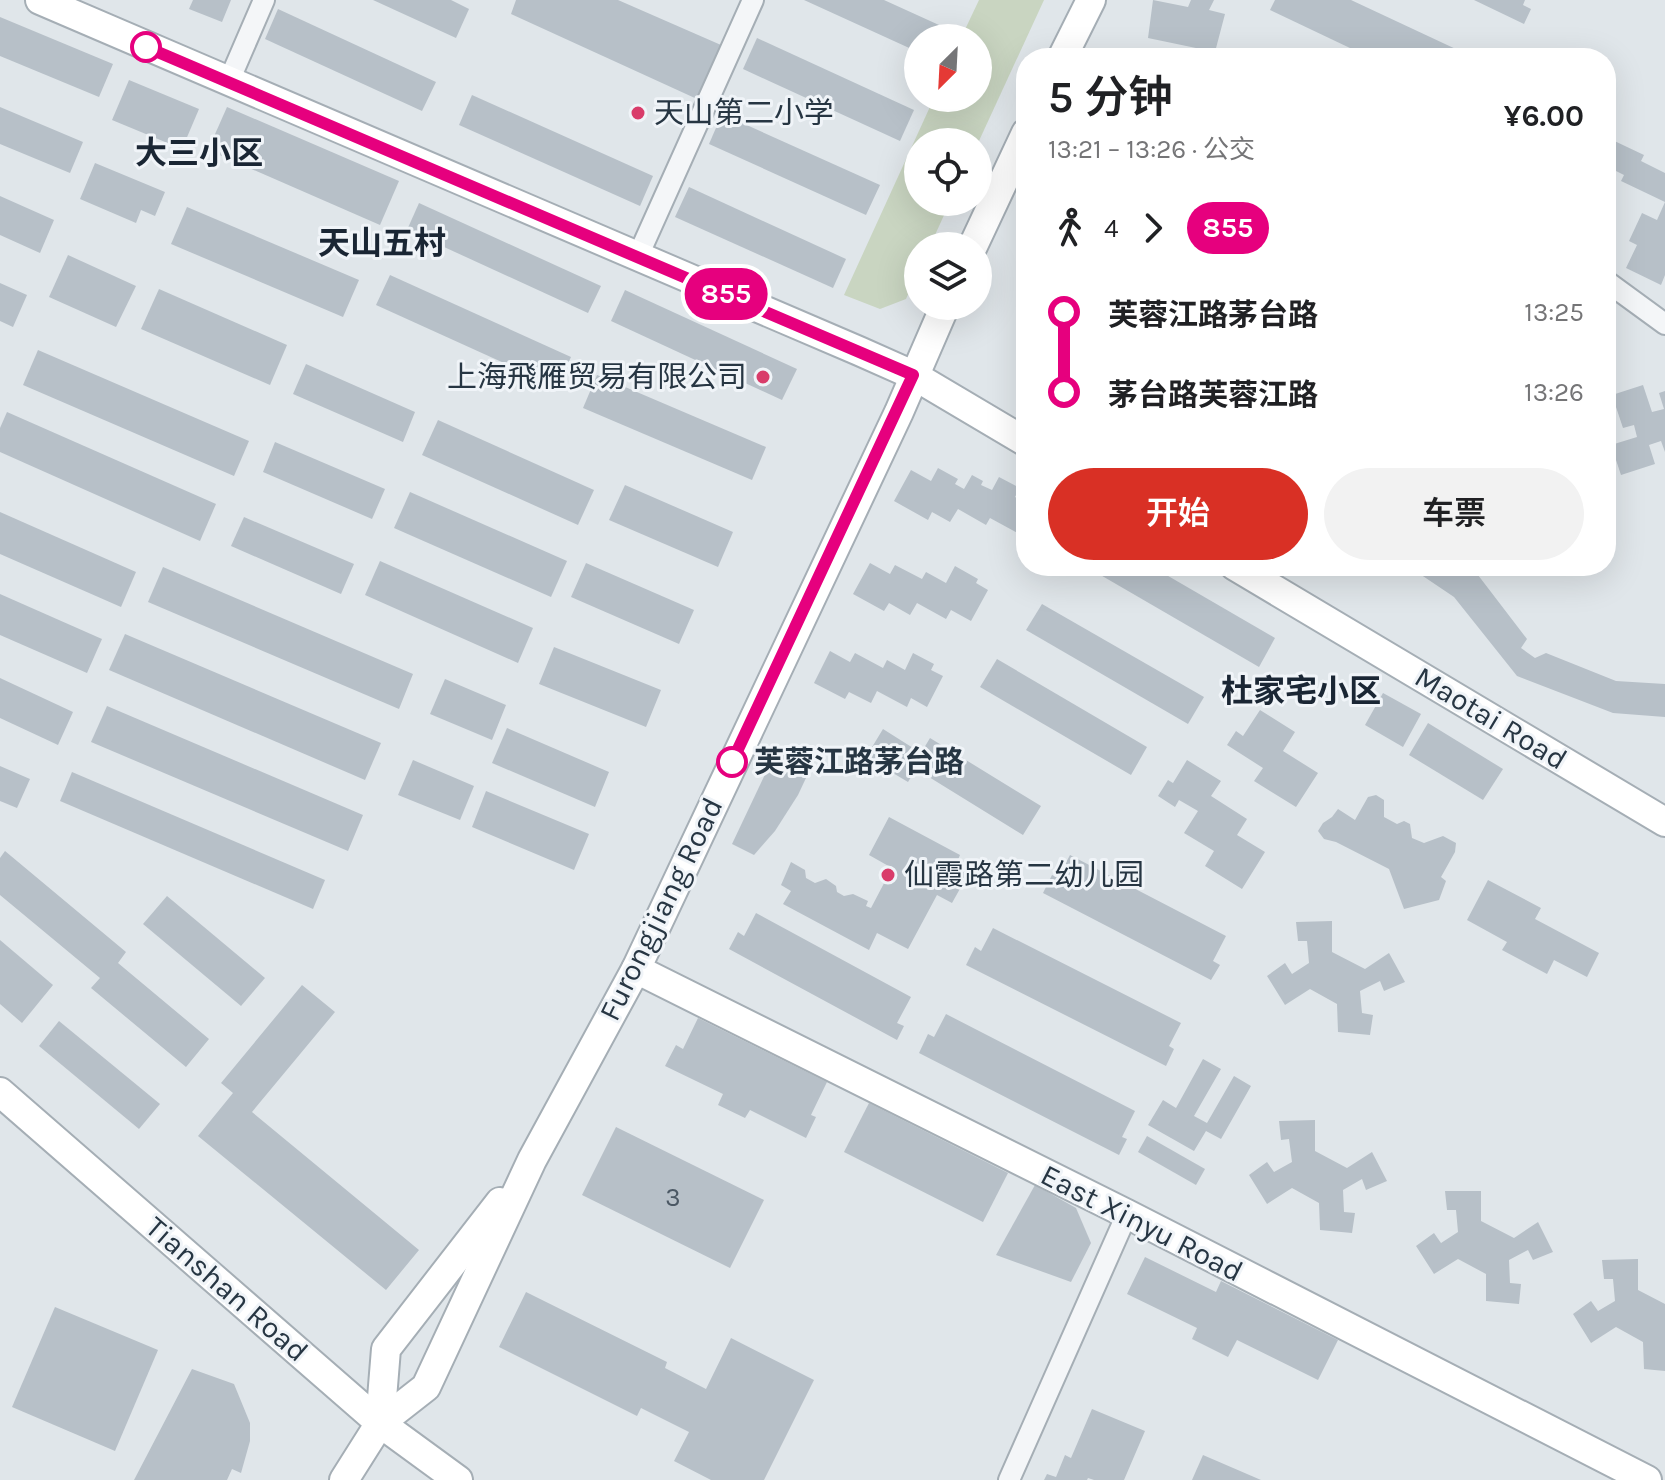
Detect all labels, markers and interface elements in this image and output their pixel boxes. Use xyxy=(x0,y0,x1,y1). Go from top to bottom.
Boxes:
north arrow xyxy=(904,24,992,112)
map controls xyxy=(904,24,992,320)
unlabelled marker xyxy=(131,32,161,62)
text: 5 分钟 xyxy=(1048,72,1172,123)
place label: 天山第二小学 xyxy=(654,95,834,131)
text: ¥6.00 xyxy=(1504,98,1584,134)
marker: 天山第二小学 xyxy=(629,104,647,122)
button: locate xyxy=(904,128,992,216)
text: 13:21 – 13:26 · 公交 xyxy=(1048,134,1255,165)
district label: 大三小区 xyxy=(135,135,263,172)
icon: walk xyxy=(1048,206,1092,250)
icon: forward xyxy=(1131,206,1175,250)
text: 855 xyxy=(1203,211,1253,244)
text: 4 xyxy=(1104,213,1119,244)
district label: 天山五村 xyxy=(318,225,446,262)
button: layers xyxy=(904,232,992,320)
line badge: 855 xyxy=(680,268,772,320)
text: 855 xyxy=(701,277,751,310)
text: 芙蓉江路茅台路 xyxy=(1108,297,1318,333)
text: 13:25 xyxy=(1524,297,1584,328)
place label: 上海飛雁贸易有限公司 xyxy=(447,359,747,395)
marker: 上海飛雁贸易有限公司 xyxy=(754,368,772,386)
text: 茅台路芙蓉江路 xyxy=(1108,377,1318,413)
text: 13:26 xyxy=(1524,377,1584,408)
button: 开始 xyxy=(1048,468,1308,560)
button: 车票 xyxy=(1324,468,1584,560)
street label: Maotai Road xyxy=(1408,658,1574,778)
district label: 杜家宅小区 xyxy=(1221,673,1381,710)
place label: 芙蓉江路茅台路 xyxy=(754,744,964,780)
marker: 芙蓉江路茅台路 xyxy=(717,747,747,777)
street label: Furongjiang Road xyxy=(591,792,731,1026)
place label: 仙霞路第二幼儿园 xyxy=(904,857,1144,893)
marker: 仙霞路第二幼儿园 xyxy=(879,866,897,884)
street label: East Xinyu Road xyxy=(1035,1157,1249,1289)
house number: 3 xyxy=(665,1182,681,1213)
street label: Tianshan Road xyxy=(138,1209,316,1369)

